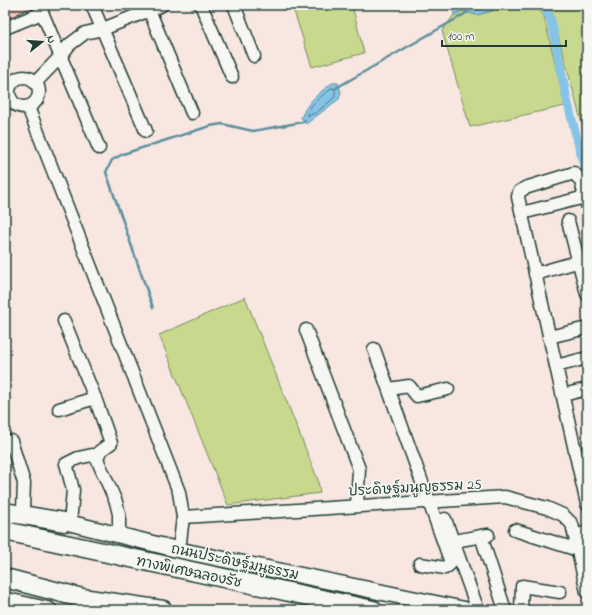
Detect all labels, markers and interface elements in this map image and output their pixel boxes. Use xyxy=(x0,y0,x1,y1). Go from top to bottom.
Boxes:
north arrow xyxy=(22,22,62,62)
scale bar xyxy=(442,22,566,48)
text: 100 m xyxy=(448,28,475,46)
text: N xyxy=(42,33,59,45)
street label: ประดิษฐ์มนูญธรรม 25 xyxy=(348,475,482,502)
street label: ถนนประดิษฐ์มนูธรรม xyxy=(169,539,300,586)
street label: ทางพิเศษฉลองรัช xyxy=(134,551,243,594)

